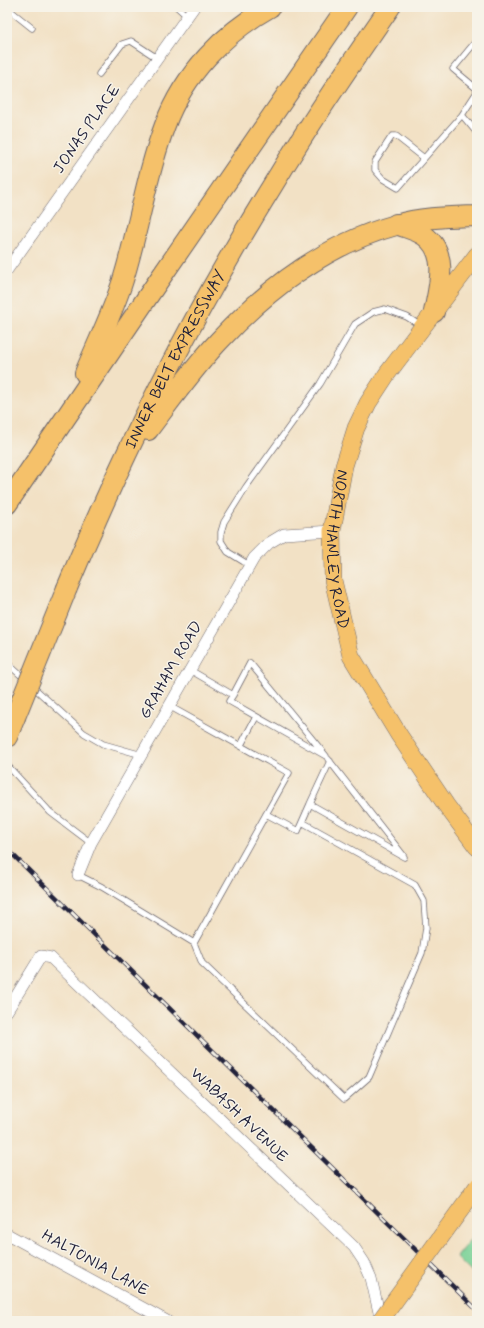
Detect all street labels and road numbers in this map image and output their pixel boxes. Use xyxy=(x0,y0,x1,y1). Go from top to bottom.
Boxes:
street label: JONAS PLACE xyxy=(49,80,125,178)
street label: INNER BELT EXPRESSWAY xyxy=(120,266,231,452)
street label: NORTH HANLEY ROAD xyxy=(321,468,355,631)
street label: GRAHAM ROAD xyxy=(134,617,208,723)
street label: WABASH AVENUE xyxy=(186,1063,292,1167)
street label: HALTONIA LANE xyxy=(38,1225,152,1301)

